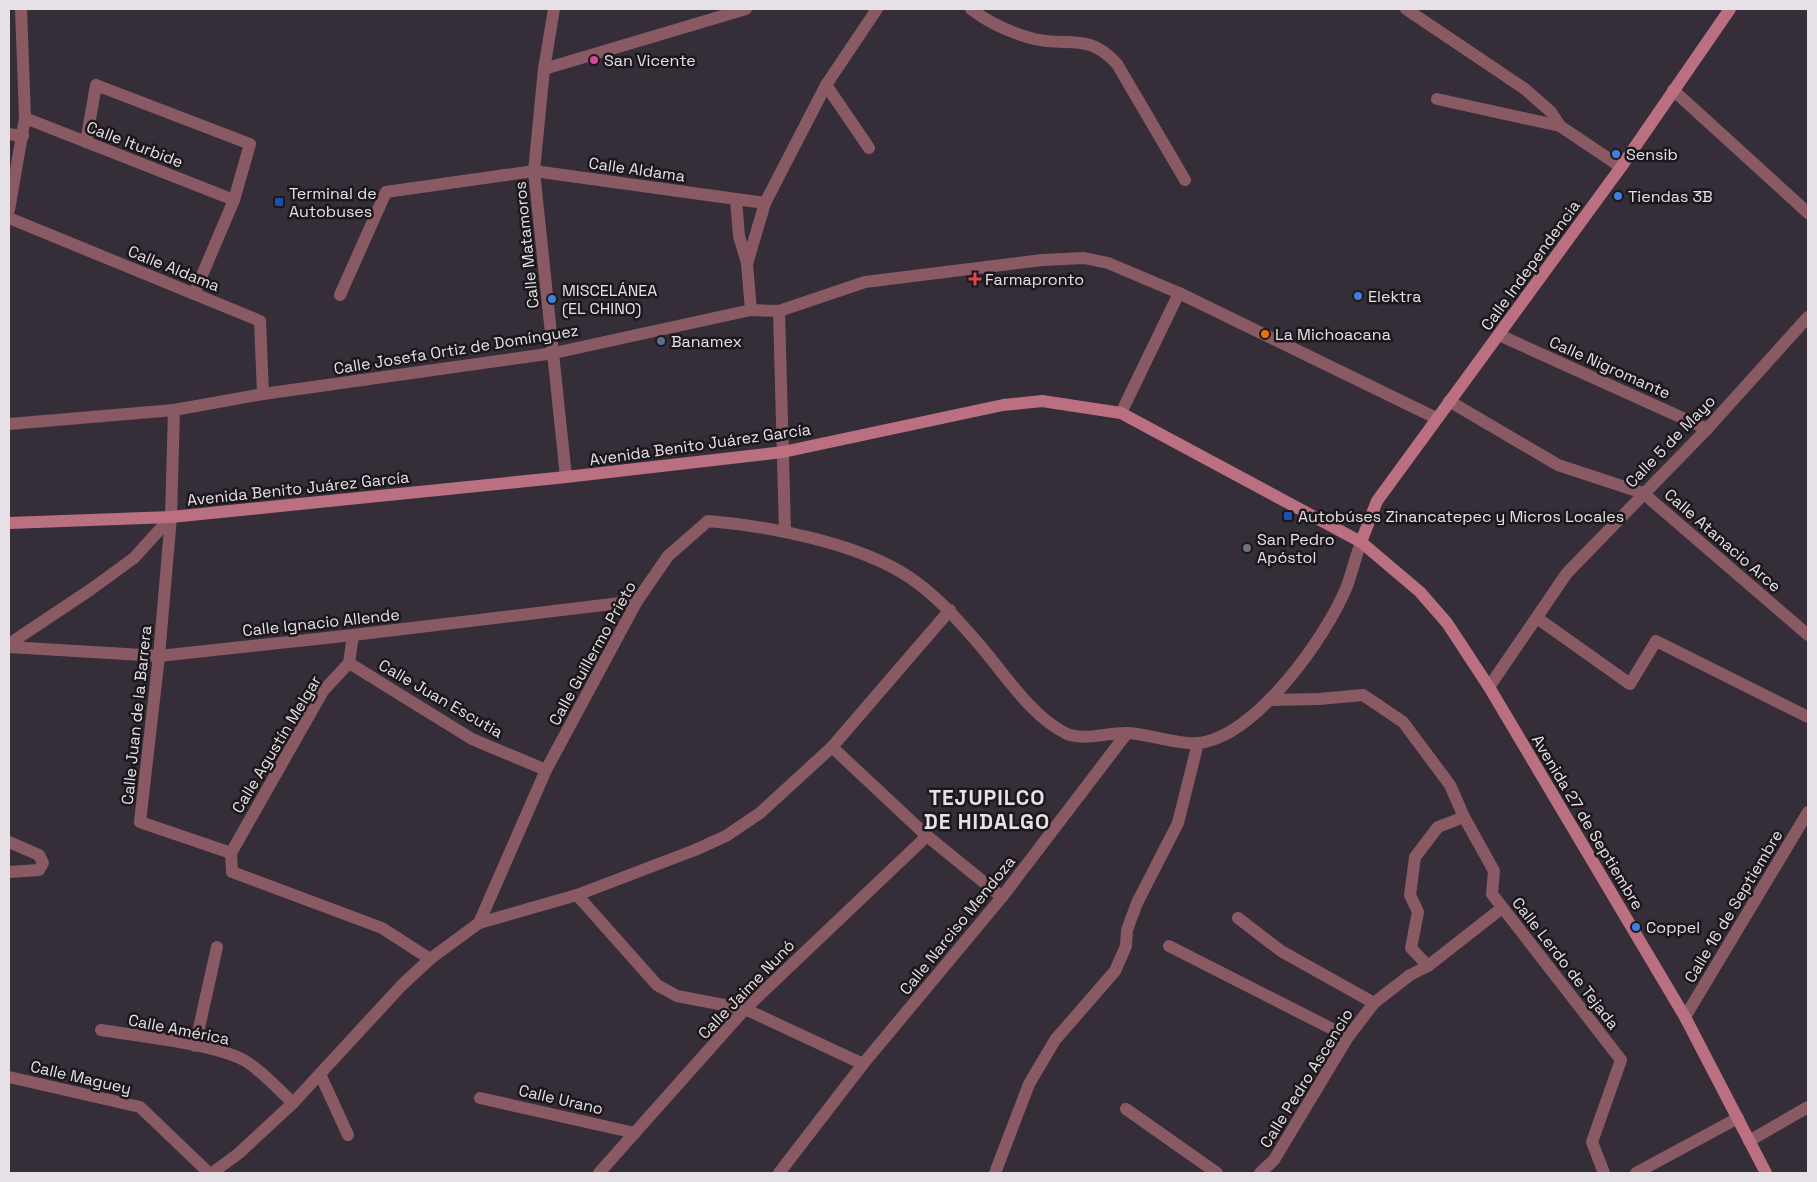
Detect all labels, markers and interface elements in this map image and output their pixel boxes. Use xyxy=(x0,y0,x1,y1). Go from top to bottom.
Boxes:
place label: San Vicente xyxy=(604,50,696,71)
marker: San Vicente xyxy=(588,54,600,66)
street label: Calle Iturbide xyxy=(83,116,186,173)
place label: Sensib xyxy=(1626,144,1678,165)
marker: Sensib xyxy=(1610,148,1622,160)
street label: Calle Aldama xyxy=(587,152,686,187)
street label: Calle Matamoros xyxy=(509,180,544,310)
place label: Terminal de Autobuses xyxy=(289,183,377,222)
place label: Tiendas 3B xyxy=(1628,186,1713,207)
marker: Tiendas 3B xyxy=(1612,190,1624,202)
marker: Terminal de Autobuses xyxy=(273,196,285,208)
street label: Calle Independencia xyxy=(1476,196,1585,335)
street label: Calle Aldama xyxy=(125,241,223,296)
place label: Farmapronto xyxy=(985,269,1084,290)
marker: Farmapronto xyxy=(969,273,981,285)
place label: MISCELÁNEA (EL CHINO) xyxy=(562,280,657,319)
place label: Elektra xyxy=(1368,286,1421,307)
marker: Elektra xyxy=(1352,290,1364,302)
marker: MISCELÁNEA (EL CHINO) xyxy=(546,293,558,305)
street label: Calle Josefa Ortiz de Domínguez xyxy=(332,320,580,379)
place label: La Michoacana xyxy=(1275,324,1391,345)
marker: La Michoacana xyxy=(1259,328,1271,340)
place label: Banamex xyxy=(671,331,742,352)
street label: Calle Nigromante xyxy=(1546,331,1674,404)
marker: Banamex xyxy=(655,335,667,347)
street label: Calle 5 de Mayo xyxy=(1621,391,1720,492)
street label: Avenida Benito Juárez García xyxy=(588,419,812,470)
street label: Avenida Benito Juárez García xyxy=(186,466,410,511)
street label: Calle Atanacio Arce xyxy=(1660,484,1785,597)
place label: Autobúses Zinancatepec y Micros Locales xyxy=(1298,506,1624,527)
marker: Autobúses Zinancatepec y Micros Locales xyxy=(1282,510,1294,522)
place label: San Pedro Apóstol xyxy=(1257,529,1335,568)
marker: San Pedro Apóstol xyxy=(1241,542,1253,554)
street label: Calle Guillermo Prieto xyxy=(544,577,641,729)
street label: Calle Ignacio Allende xyxy=(241,604,401,641)
street label: Calle Juan de la Barrera xyxy=(117,624,156,806)
street label: Calle Juan Escutia xyxy=(375,654,507,743)
street label: Calle Agustín Melgar xyxy=(227,672,326,817)
street label: Avenida 27 de Septiembre xyxy=(1527,731,1648,914)
district label: TEJUPILCO DE HIDALGO xyxy=(924,784,1050,835)
street label: Calle 16 de Septiembre xyxy=(1679,826,1787,987)
street label: Calle Narciso Mendoza xyxy=(895,852,1020,999)
street label: Calle Lerdo de Tejada xyxy=(1507,893,1624,1034)
place label: Coppel xyxy=(1646,917,1700,938)
marker: Coppel xyxy=(1630,921,1642,933)
street label: Calle Jaime Nunó xyxy=(693,935,799,1044)
street label: Calle Pedro Ascencio xyxy=(1255,1005,1358,1152)
street label: Calle América xyxy=(126,1009,231,1050)
street label: Calle Maguey xyxy=(28,1056,133,1099)
street label: Calle Urano xyxy=(517,1080,605,1119)

